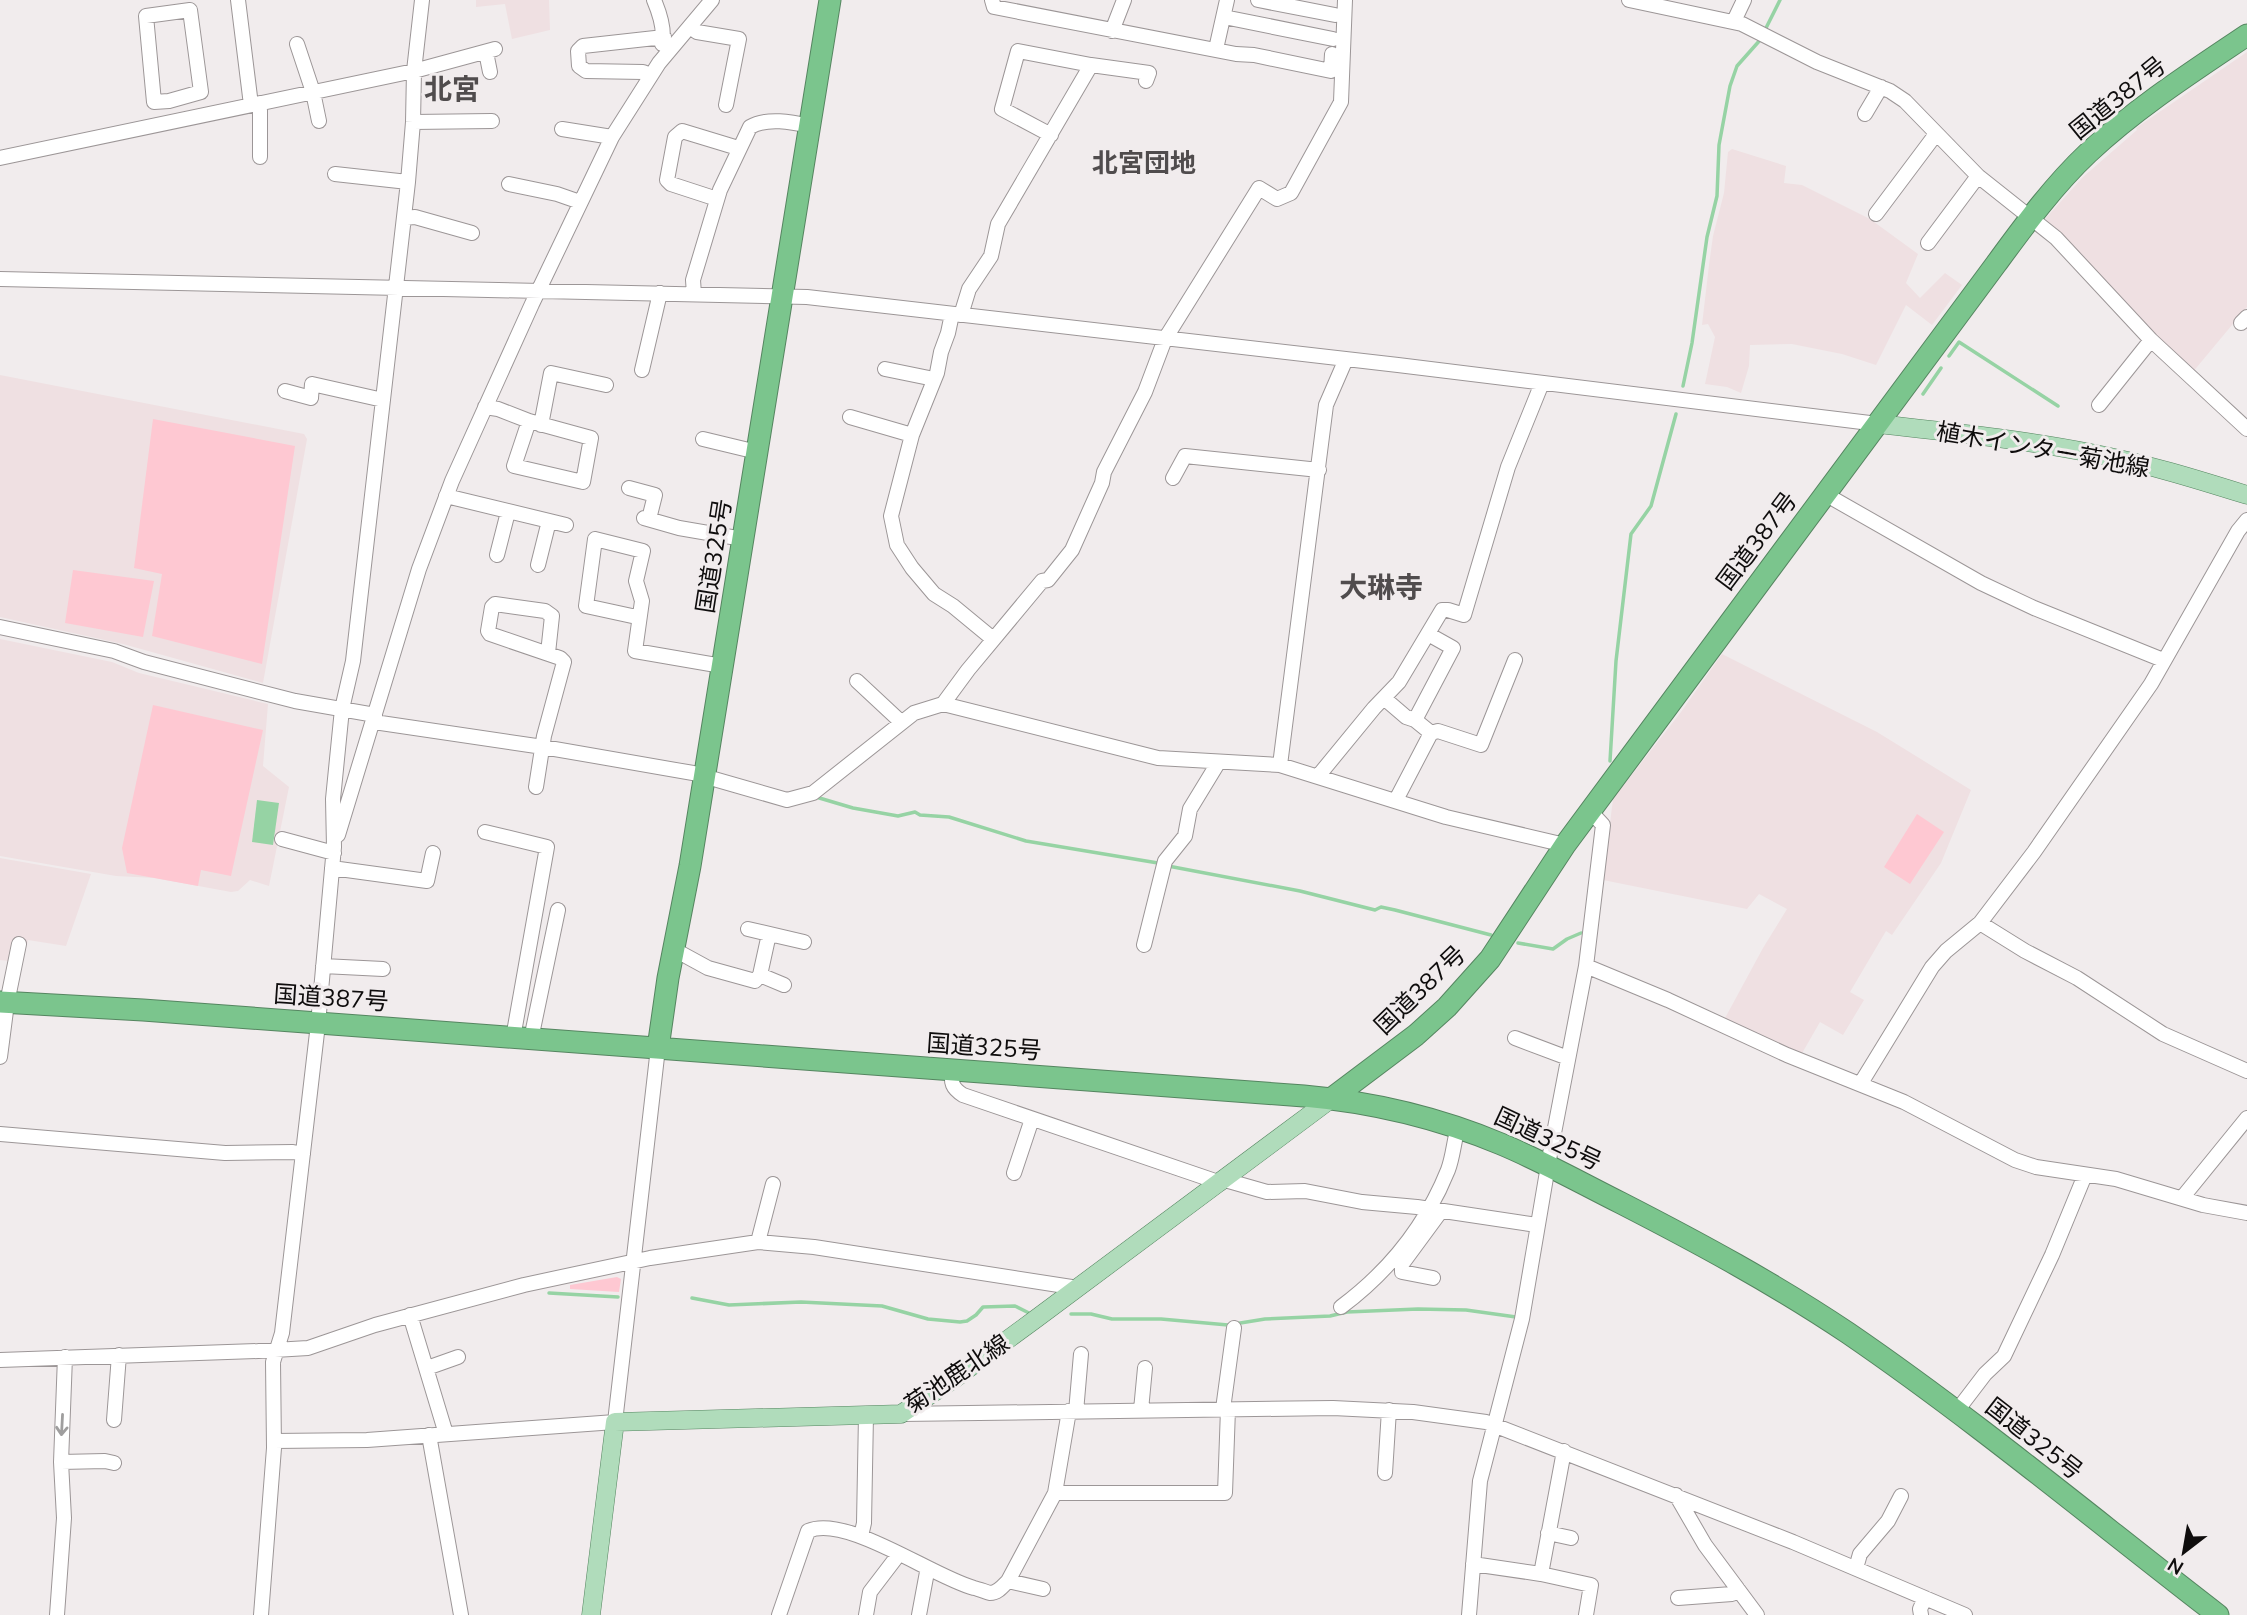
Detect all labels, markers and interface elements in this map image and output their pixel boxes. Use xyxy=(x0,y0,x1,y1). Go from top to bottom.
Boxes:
street label: 国道387号 xyxy=(2063,49,2173,147)
district label: 北宮 xyxy=(424,71,480,109)
district label: 北宮団地 xyxy=(1092,146,1196,181)
street label: 植木インター菊池線 xyxy=(1934,415,2152,485)
street label: 国道387号 xyxy=(1710,485,1804,597)
street label: 国道325号 xyxy=(689,497,739,615)
district label: 大琳寺 xyxy=(1339,569,1423,607)
street label: 国道387号 xyxy=(1367,938,1473,1042)
street label: 国道387号 xyxy=(272,978,390,1018)
street label: 国道325号 xyxy=(925,1027,1043,1067)
street label: 国道325号 xyxy=(1489,1100,1607,1178)
street label: 菊池鹿北線 xyxy=(898,1327,1016,1421)
street label: 国道325号 xyxy=(1979,1391,2089,1487)
one-way arrow xyxy=(56,1414,69,1437)
north arrow xyxy=(2149,1517,2219,1587)
text: N xyxy=(2163,1551,2189,1581)

